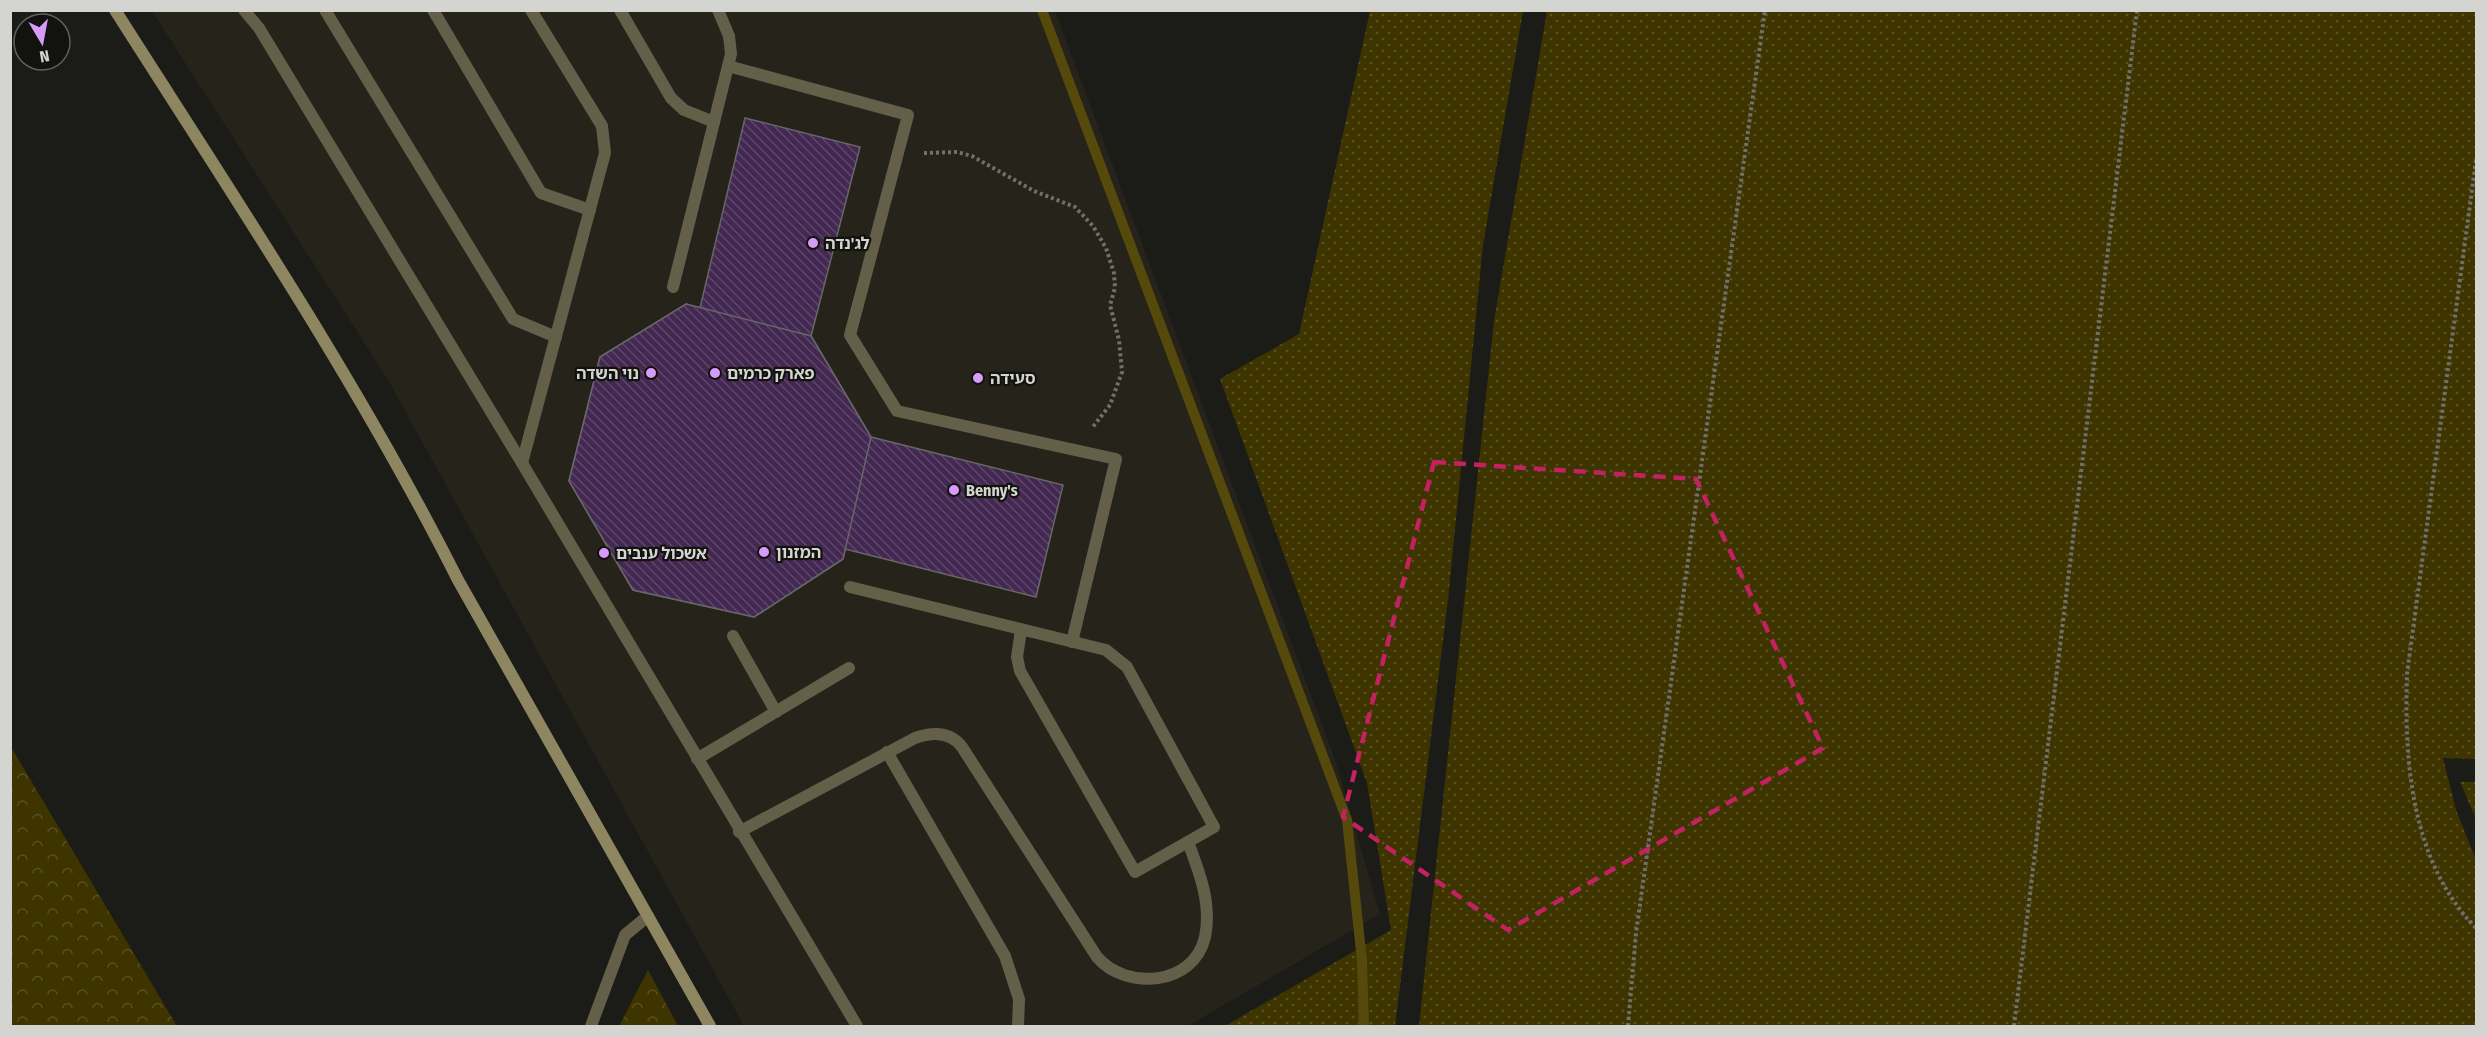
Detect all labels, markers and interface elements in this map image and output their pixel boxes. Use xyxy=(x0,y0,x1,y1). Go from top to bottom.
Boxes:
north arrow xyxy=(12,12,72,72)
text: N xyxy=(38,46,51,66)
place label: לג'נדה xyxy=(825,234,870,253)
marker: לג'נדה xyxy=(806,236,820,250)
place label: נוי השדה xyxy=(576,364,639,383)
place label: פארק כרמים xyxy=(727,364,815,383)
marker: נוי השדה xyxy=(644,366,658,380)
marker: פארק כרמים xyxy=(708,366,722,380)
place label: סעידה xyxy=(990,369,1036,388)
marker: סעידה xyxy=(971,371,985,385)
place label: Benny's xyxy=(966,481,1018,500)
marker: Benny's xyxy=(947,483,961,497)
place label: המזנון xyxy=(776,543,821,562)
place label: אשכול ענבים xyxy=(616,544,707,563)
marker: המזנון xyxy=(757,545,771,559)
marker: אשכול ענבים xyxy=(597,546,611,560)

